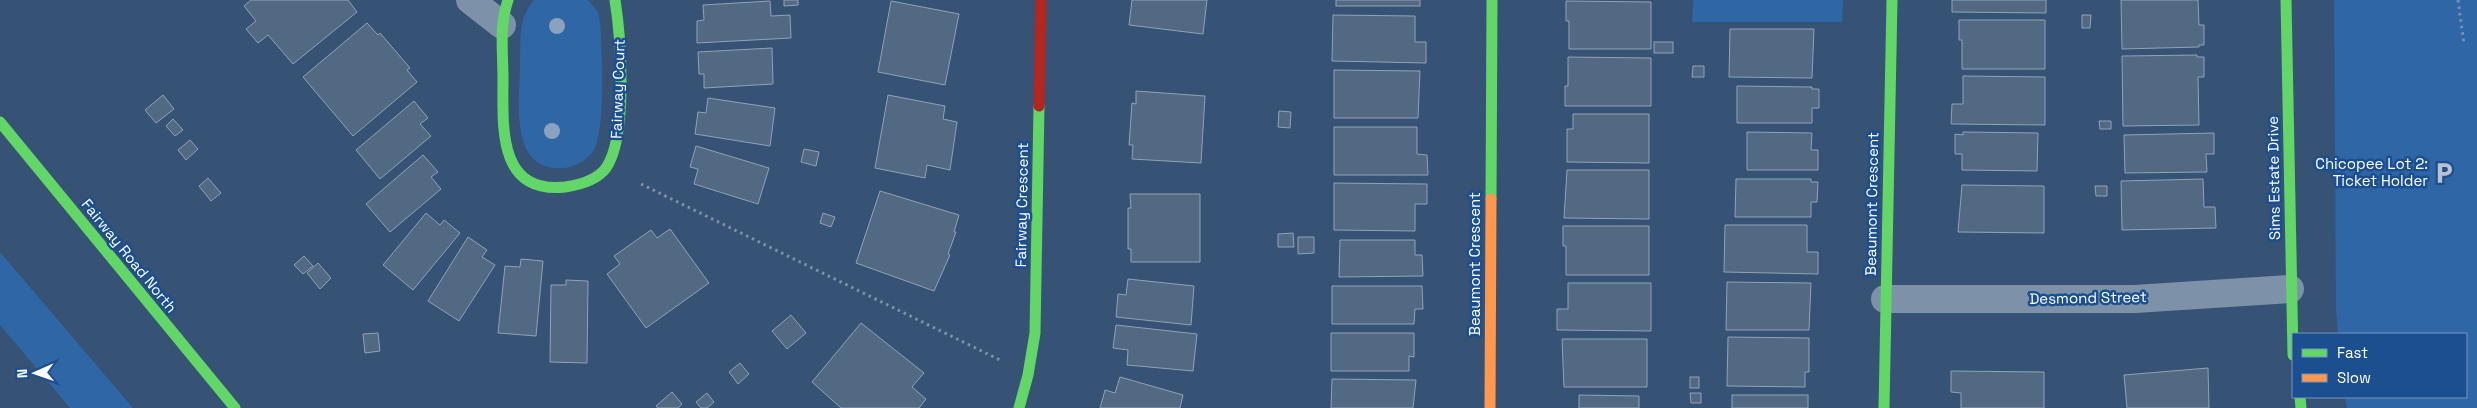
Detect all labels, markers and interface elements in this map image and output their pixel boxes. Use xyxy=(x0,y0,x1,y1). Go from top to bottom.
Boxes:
street label: Fairway Court xyxy=(606,39,629,139)
street label: Sims Estate Drive xyxy=(2263,116,2284,240)
street label: Beaumont Crescent xyxy=(1861,132,1882,276)
street label: Fairway Crescent xyxy=(1011,142,1032,268)
place label: Chicopee Lot 2: Ticket Holder xyxy=(2315,154,2428,190)
parking icon: Chicopee Lot 2: Ticket Holder xyxy=(2431,160,2457,186)
street label: Beaumont Crescent xyxy=(1465,192,1484,336)
street label: Fairway Road North xyxy=(78,195,181,316)
street label: Desmond Street xyxy=(2029,287,2147,308)
legend xyxy=(2292,333,2467,398)
text: Fast xyxy=(2337,343,2368,362)
north arrow xyxy=(10,348,60,398)
text: N xyxy=(13,368,31,378)
text: Slow xyxy=(2337,368,2371,387)

